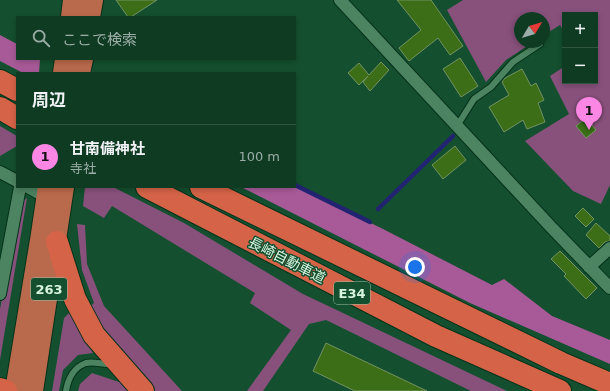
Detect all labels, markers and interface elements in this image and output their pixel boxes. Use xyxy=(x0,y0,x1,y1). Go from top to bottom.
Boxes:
north arrow xyxy=(514,12,550,48)
map controls xyxy=(562,12,598,84)
button: + xyxy=(562,12,598,48)
search box xyxy=(16,16,296,60)
icon: search xyxy=(30,27,52,49)
text: ここで検索 xyxy=(62,31,137,49)
button: − xyxy=(562,48,598,84)
text: 周辺 xyxy=(32,90,66,110)
pin: 1 xyxy=(576,97,602,130)
text: 甘南備神社 xyxy=(70,140,145,158)
text: 1 xyxy=(40,149,50,164)
text: 100 m xyxy=(238,149,280,164)
text: 寺社 xyxy=(70,161,96,176)
street label: 長崎自動車道 xyxy=(246,234,328,286)
your location xyxy=(405,257,425,277)
road number: 263 xyxy=(31,278,67,300)
road number: E34 xyxy=(334,282,370,304)

